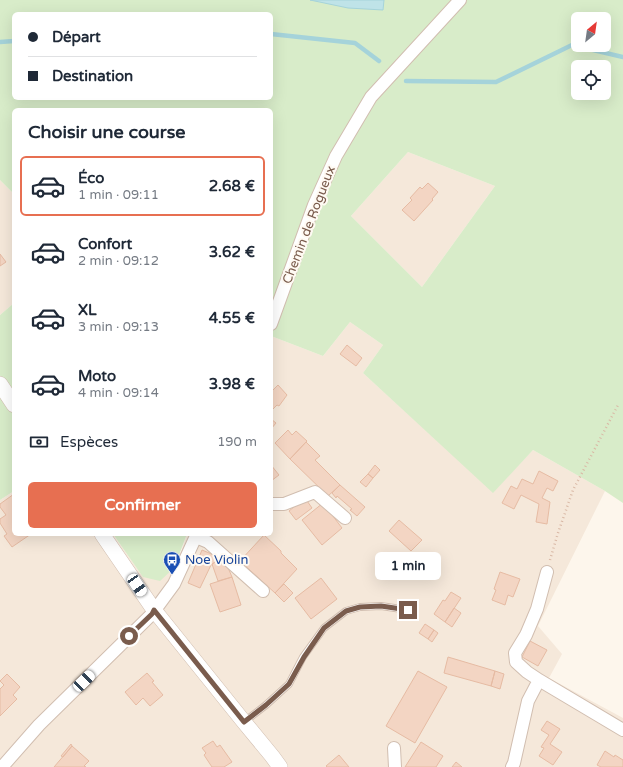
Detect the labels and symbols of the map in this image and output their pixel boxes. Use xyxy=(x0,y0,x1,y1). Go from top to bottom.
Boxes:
north arrow xyxy=(571,12,611,52)
street label: Chemin de Rogueux xyxy=(279,164,339,286)
bus stop icon: Noe Violin xyxy=(162,550,182,575)
place label: Noe Violin xyxy=(185,552,248,568)
callout: 1 min xyxy=(375,552,441,580)
car xyxy=(125,572,149,598)
route end xyxy=(399,601,417,619)
route start xyxy=(120,627,138,645)
car xyxy=(71,668,97,694)

